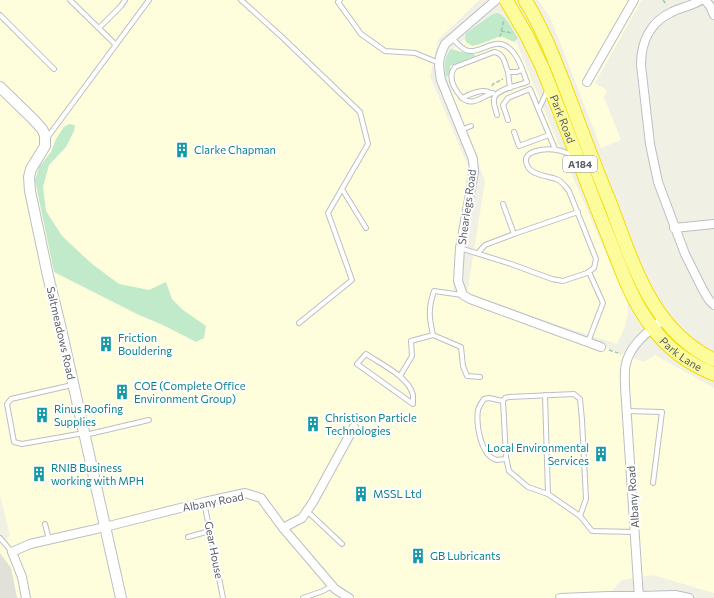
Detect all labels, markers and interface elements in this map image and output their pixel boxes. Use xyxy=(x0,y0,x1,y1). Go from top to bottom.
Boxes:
street label: Park Road xyxy=(548,93,578,145)
building icon: Clarke Chapman xyxy=(173,141,191,159)
place label: Clarke Chapman xyxy=(194,143,276,156)
road number: A184 xyxy=(563,156,597,172)
street label: Shearlegs Road xyxy=(455,168,478,246)
street label: Saltmeadows Road xyxy=(44,285,79,381)
place label: Friction Bouldering xyxy=(118,331,172,357)
street label: Park Lane xyxy=(657,334,704,374)
building icon: Friction Bouldering xyxy=(97,335,115,353)
place label: COE (Complete Office Environment Group) xyxy=(134,379,246,405)
building icon: COE (Complete Office Environment Group) xyxy=(113,383,131,401)
place label: Rinus Roofing Supplies xyxy=(54,402,123,428)
building icon: Rinus Roofing Supplies xyxy=(33,406,51,424)
place label: Christison Particle Technologies xyxy=(325,411,417,437)
building icon: Christison Particle Technologies xyxy=(304,415,322,433)
place label: Local Environmental Services xyxy=(487,441,589,467)
building icon: Local Environmental Services xyxy=(592,445,610,463)
place label: RNIB Business working with MPH xyxy=(51,461,144,487)
building icon: RNIB Business working with MPH xyxy=(30,465,48,483)
street label: Albany Road xyxy=(624,466,641,529)
building icon: MSSL Ltd xyxy=(352,485,370,503)
place label: MSSL Ltd xyxy=(373,487,422,500)
street label: Albany Road xyxy=(181,489,245,514)
street label: Gear House xyxy=(203,520,226,580)
building icon: GB Lubricants xyxy=(409,547,427,565)
place label: GB Lubricants xyxy=(430,549,500,562)

